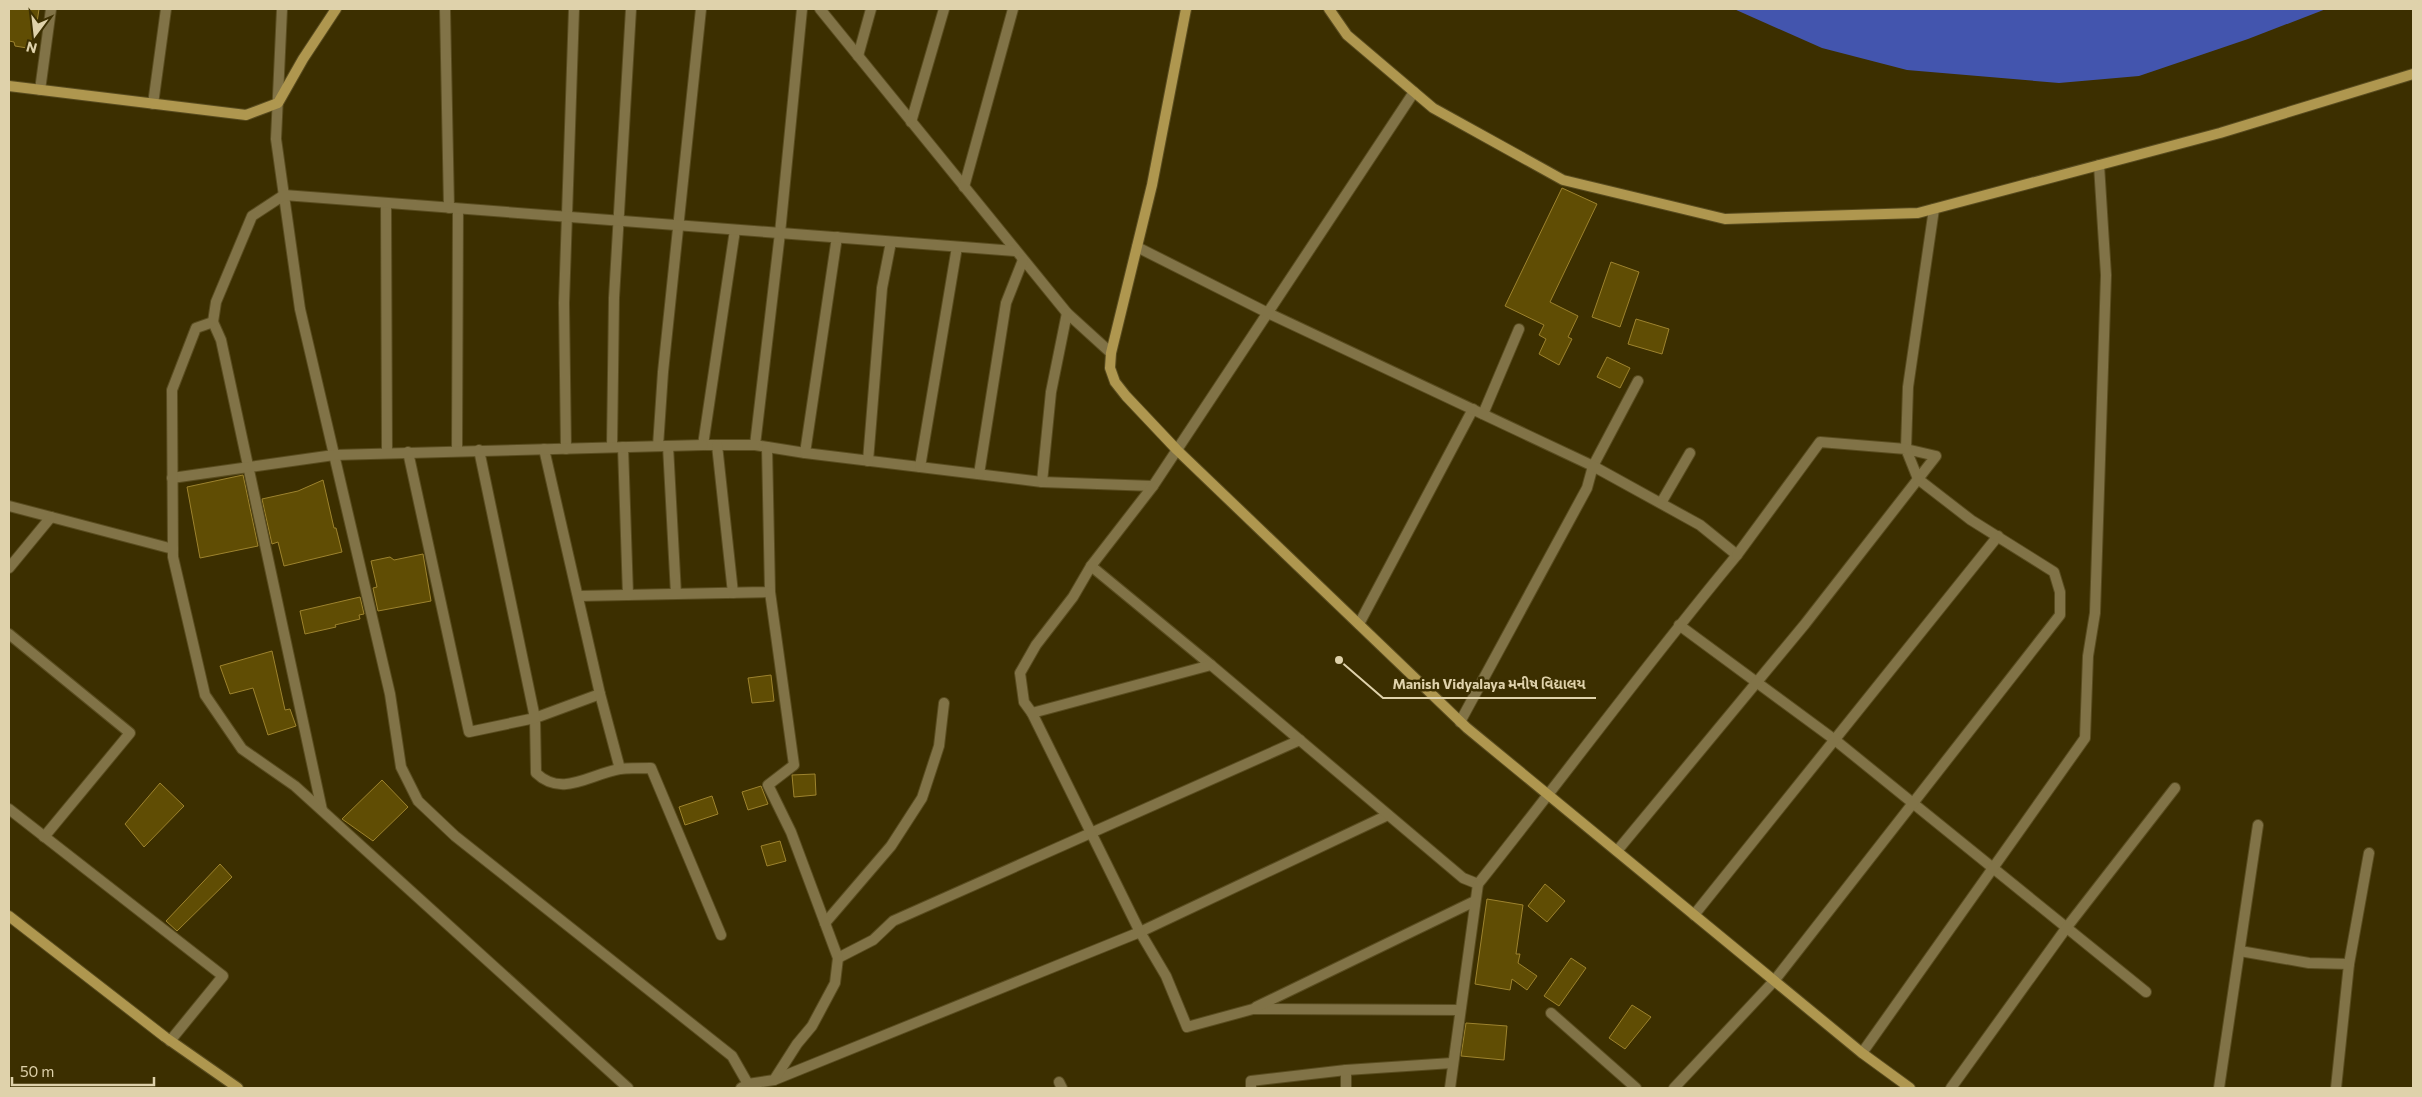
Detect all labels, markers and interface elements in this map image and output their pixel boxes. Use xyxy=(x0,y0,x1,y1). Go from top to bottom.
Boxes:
north arrow xyxy=(10,10,60,60)
text: N xyxy=(24,38,39,58)
callout: Manish Vidyalaya મનીષ વિદ્યાલય xyxy=(1383,669,1596,698)
text: Manish Vidyalaya મનીષ વિદ્યાલય xyxy=(1392,675,1587,692)
scale bar xyxy=(12,1054,155,1086)
text: 50 m xyxy=(20,1062,54,1080)

